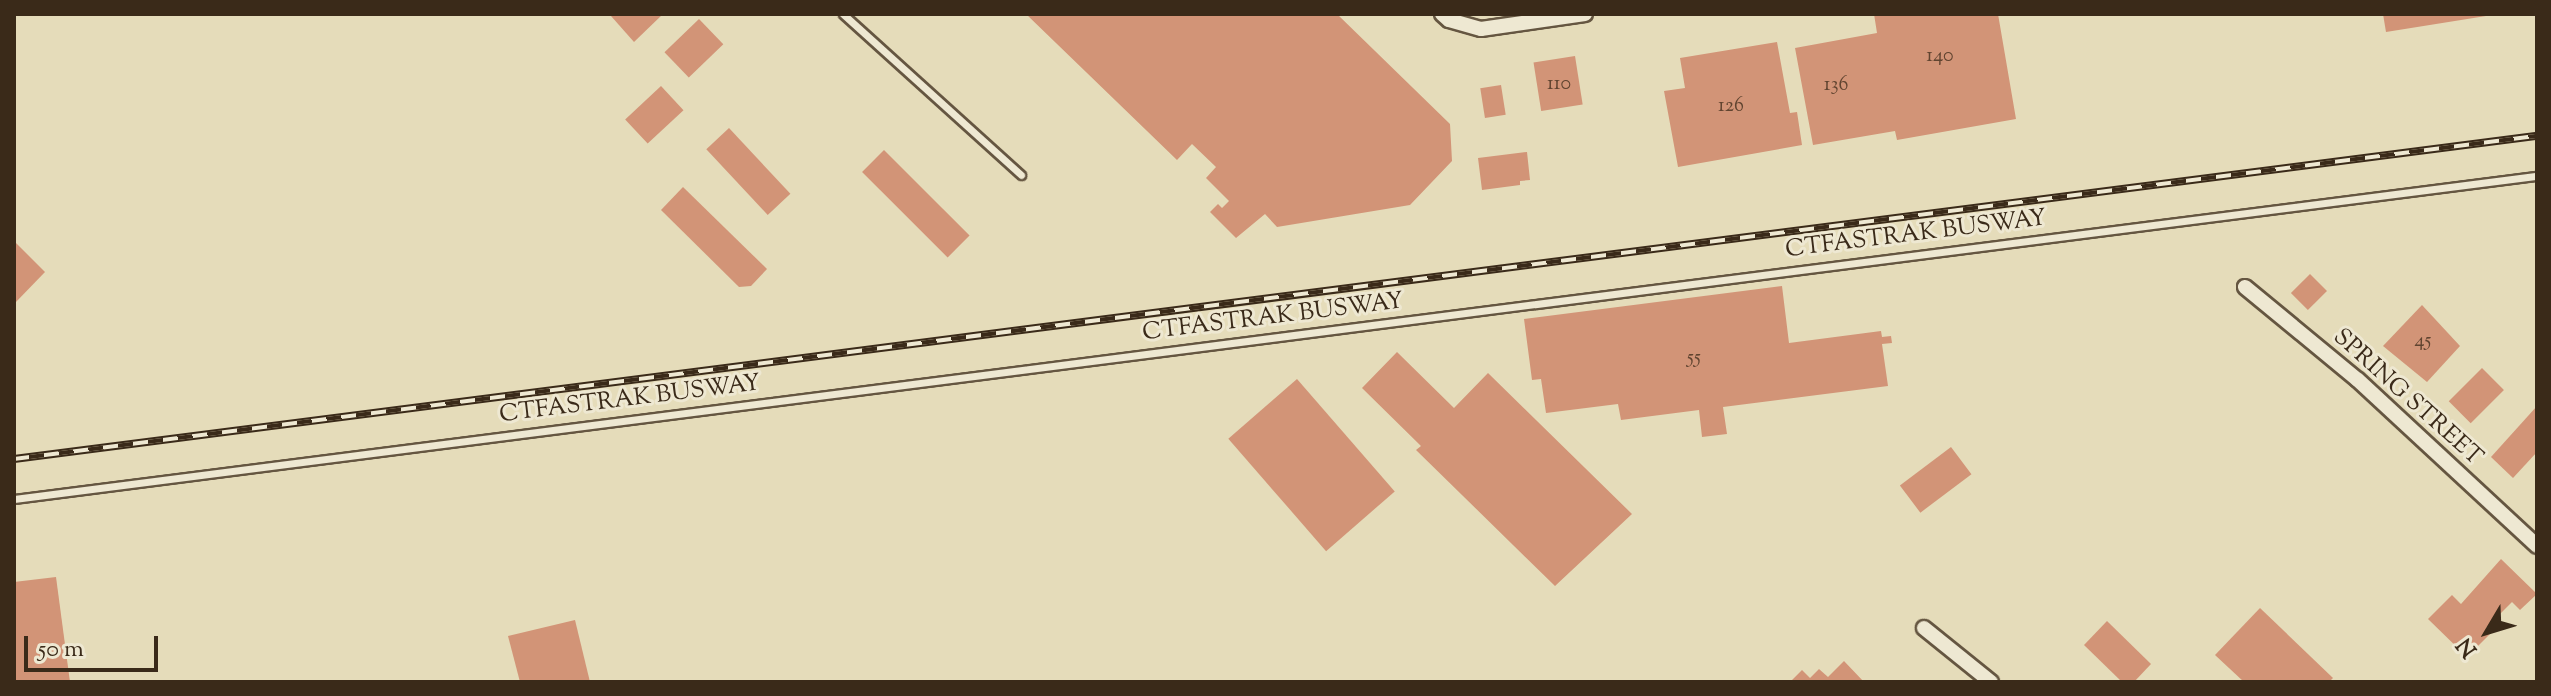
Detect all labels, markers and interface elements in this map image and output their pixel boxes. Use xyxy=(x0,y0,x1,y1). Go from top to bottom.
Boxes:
house number: 140 xyxy=(1926,44,1954,68)
house number: 110 xyxy=(1547,72,1571,96)
house number: 136 xyxy=(1824,73,1848,97)
house number: 126 xyxy=(1718,94,1744,118)
street label: CTFASTRAK BUSWAY xyxy=(1784,205,2048,265)
street label: CTFASTRAK BUSWAY xyxy=(1141,288,1405,348)
street label: SPRING STREET xyxy=(2326,323,2488,473)
house number: 45 xyxy=(2415,329,2431,353)
house number: 55 xyxy=(1687,346,1701,370)
street label: CTFASTRAK BUSWAY xyxy=(498,370,762,430)
north arrow xyxy=(2447,592,2527,672)
scale bar xyxy=(28,620,162,670)
text: N xyxy=(2450,630,2486,664)
text: 50 m xyxy=(38,633,84,667)

